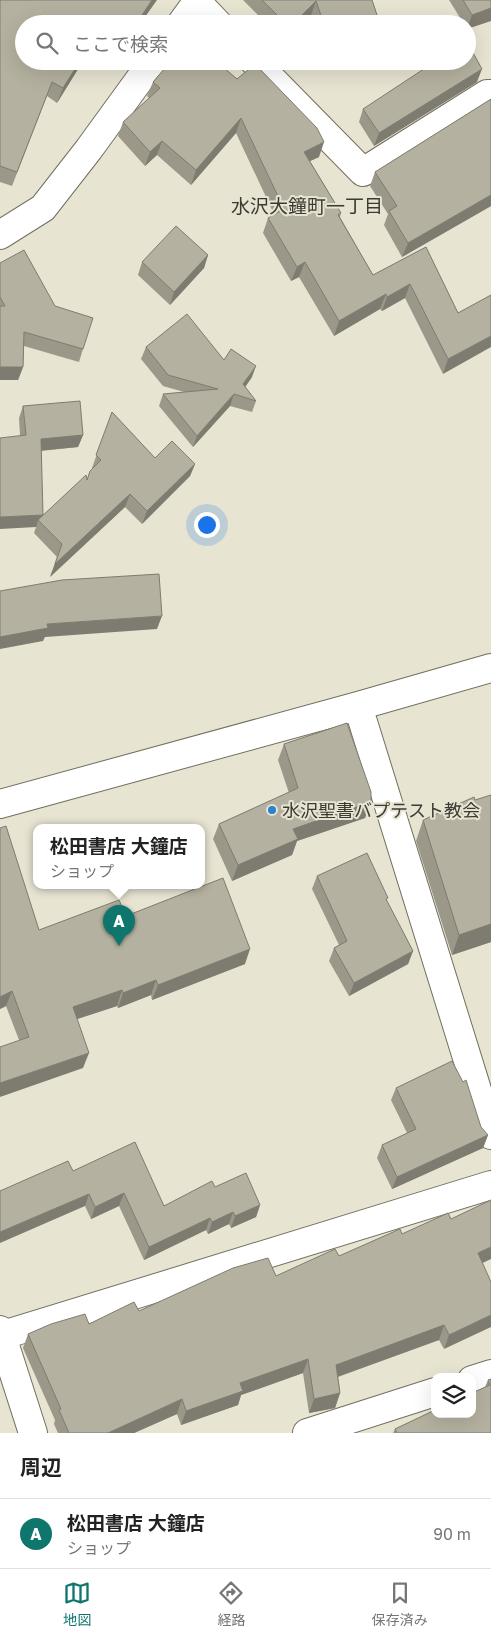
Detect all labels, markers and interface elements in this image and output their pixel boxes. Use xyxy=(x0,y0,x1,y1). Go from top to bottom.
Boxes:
search box xyxy=(15,15,476,70)
icon: search xyxy=(33,29,61,57)
text: ここで検索 xyxy=(73,32,168,55)
district label: 水沢大鐘町一丁目 xyxy=(231,194,383,217)
your location xyxy=(194,512,220,538)
place label: 水沢聖書バプテスト教会 xyxy=(282,799,480,821)
marker: 水沢聖書バプテスト教会 xyxy=(266,804,278,816)
popup xyxy=(33,824,205,889)
text: 松田書店 大鐘店 xyxy=(50,834,188,857)
text: ショップ xyxy=(50,861,114,881)
pin: A xyxy=(103,905,135,946)
map controls xyxy=(431,1373,476,1418)
button: layers xyxy=(431,1373,476,1418)
text: 周辺 xyxy=(20,1454,62,1480)
text: 松田書店 大鐘店 xyxy=(67,1511,205,1534)
text: A xyxy=(30,1524,42,1544)
text: 90 m xyxy=(433,1524,471,1544)
text: ショップ xyxy=(67,1538,131,1558)
tab: 地図 xyxy=(63,1579,91,1629)
tab: 経路 xyxy=(217,1579,245,1629)
tab: 保存済み xyxy=(372,1579,428,1629)

